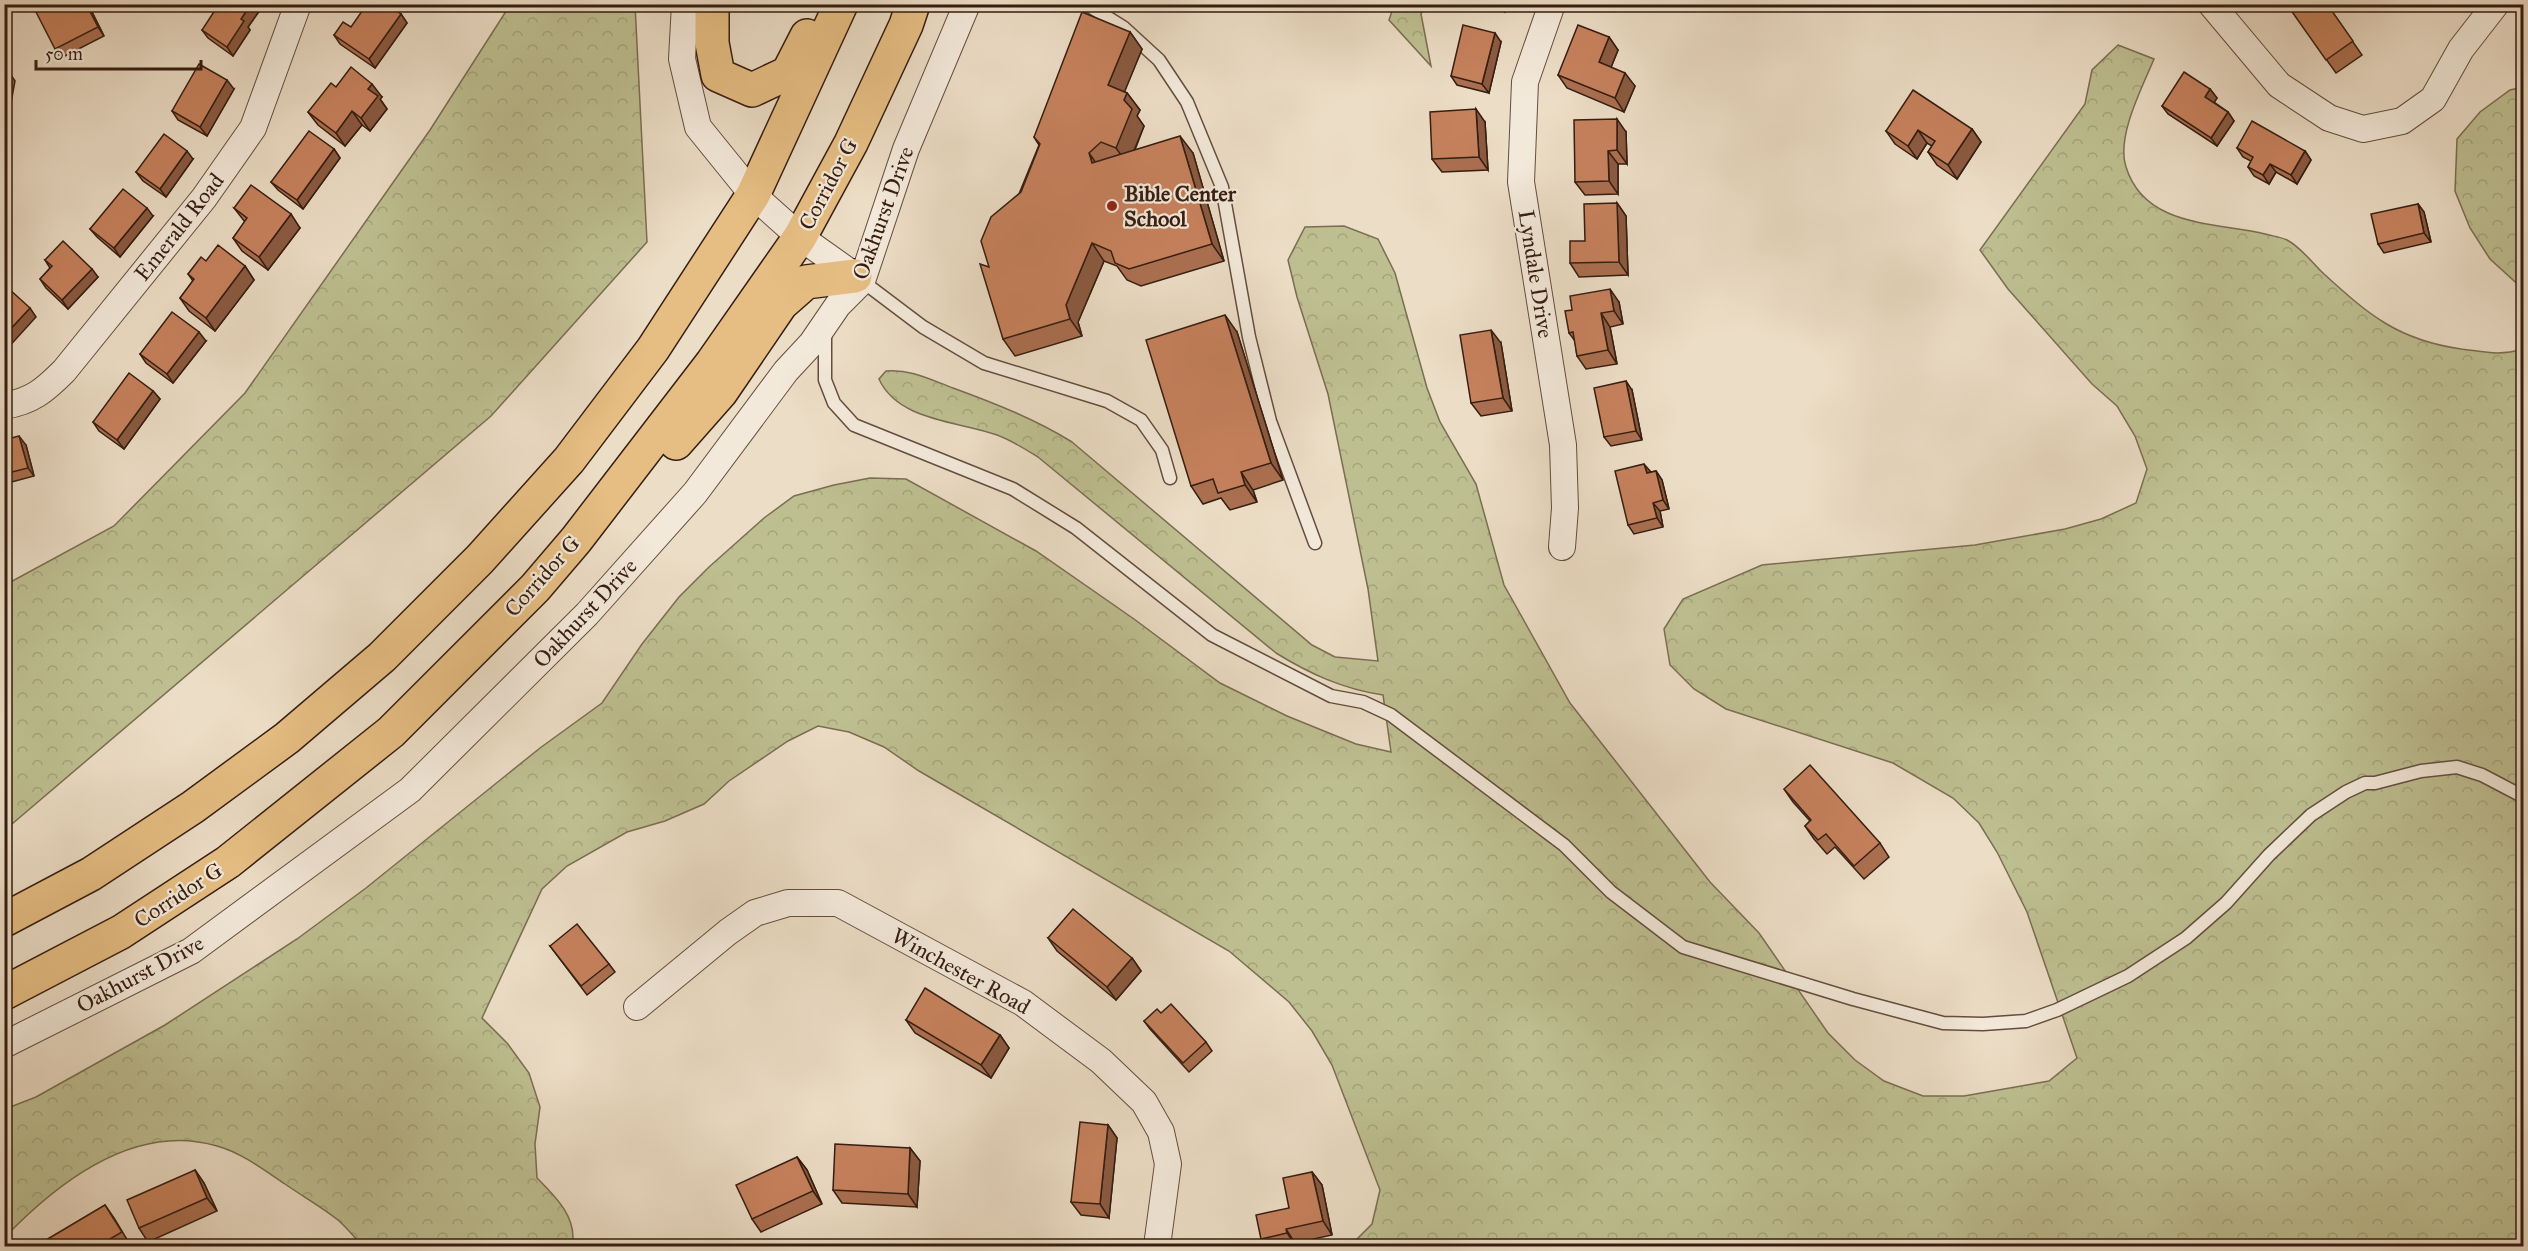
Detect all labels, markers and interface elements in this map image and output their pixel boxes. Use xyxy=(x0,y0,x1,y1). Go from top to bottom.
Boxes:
scale bar xyxy=(36,33,201,71)
text: 50 m xyxy=(45,43,83,65)
street label: Corridor G xyxy=(793,134,863,234)
street label: Oakhurst Drive xyxy=(846,143,920,283)
street label: Emerald Road xyxy=(129,168,229,286)
place label: Bible Center School xyxy=(1124,180,1237,232)
marker: Bible Center School xyxy=(1105,199,1119,213)
street label: Lyndale Drive xyxy=(1513,208,1559,340)
street label: Corridor G xyxy=(499,530,585,622)
street label: Oakhurst Drive xyxy=(527,553,643,673)
street label: Corridor G xyxy=(129,856,227,934)
street label: Winchester Road xyxy=(887,922,1035,1020)
street label: Oakhurst Drive xyxy=(72,929,208,1019)

